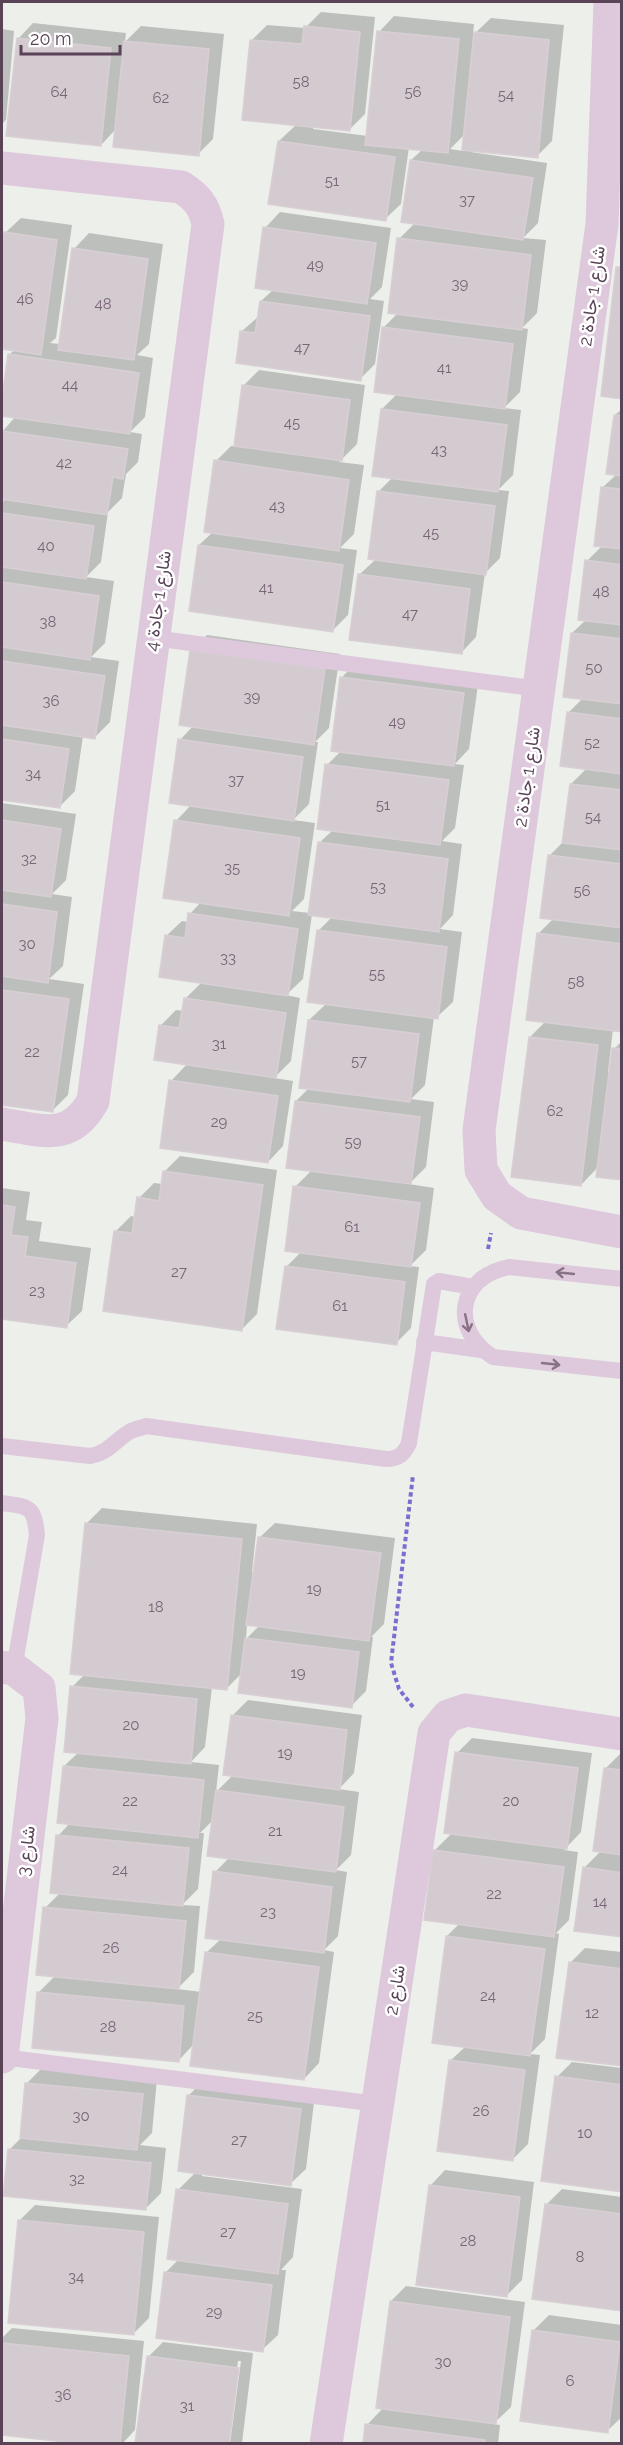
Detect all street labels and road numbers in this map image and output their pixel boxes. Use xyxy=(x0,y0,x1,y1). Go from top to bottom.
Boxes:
street label: شارع 1 جادة 2 xyxy=(574,245,611,348)
street label: شارع 1 جادة 4 xyxy=(140,549,177,653)
street label: شارع 1 جادة 2 xyxy=(509,726,546,829)
street label: شارع 3 xyxy=(12,1825,41,1877)
street label: شارع 2 xyxy=(380,1963,411,2017)

